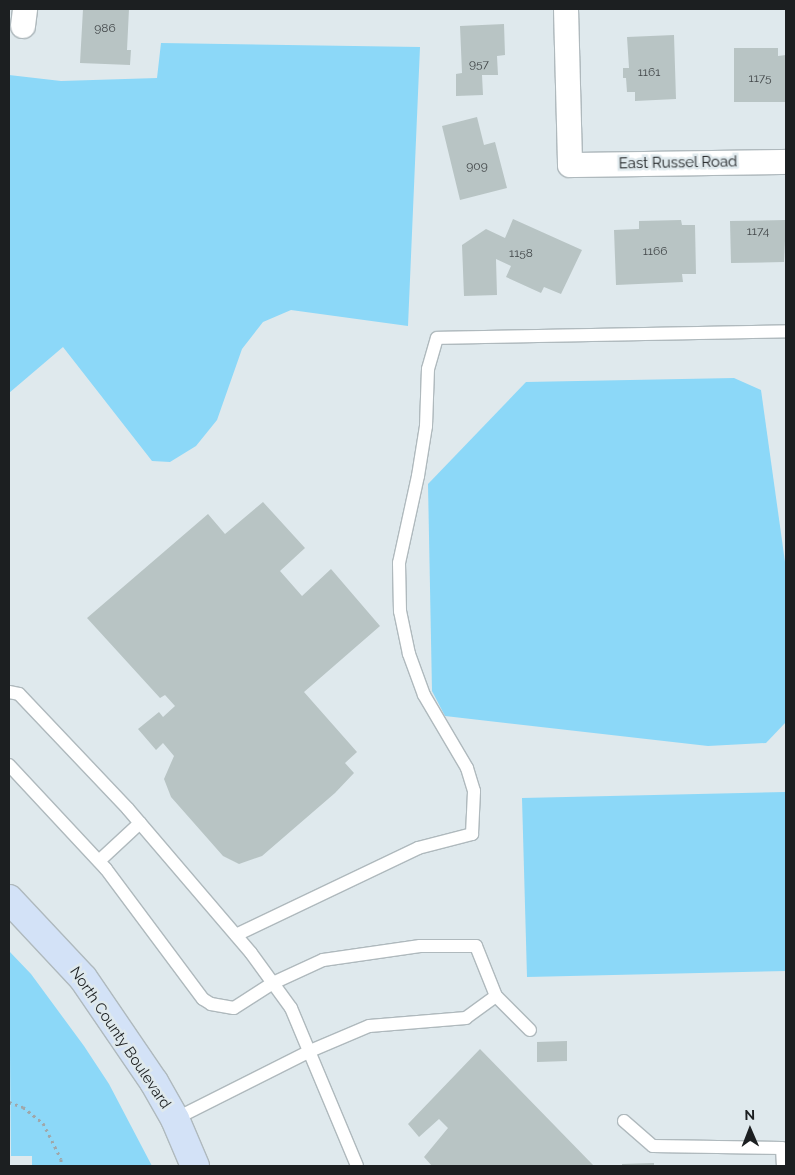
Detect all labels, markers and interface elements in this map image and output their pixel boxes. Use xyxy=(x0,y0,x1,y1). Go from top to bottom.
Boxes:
house number: 986 xyxy=(94,22,116,36)
house number: 957 xyxy=(469,58,489,72)
house number: 1161 xyxy=(638,66,660,80)
house number: 1175 xyxy=(749,72,771,86)
street label: East Russel Road xyxy=(618,153,738,173)
house number: 909 xyxy=(466,160,488,174)
house number: 1174 xyxy=(747,225,769,239)
house number: 1166 xyxy=(643,245,667,259)
house number: 1158 xyxy=(509,247,533,261)
street label: North County Boulevard xyxy=(66,963,174,1113)
north arrow xyxy=(725,1105,775,1155)
text: N xyxy=(744,1107,755,1123)

